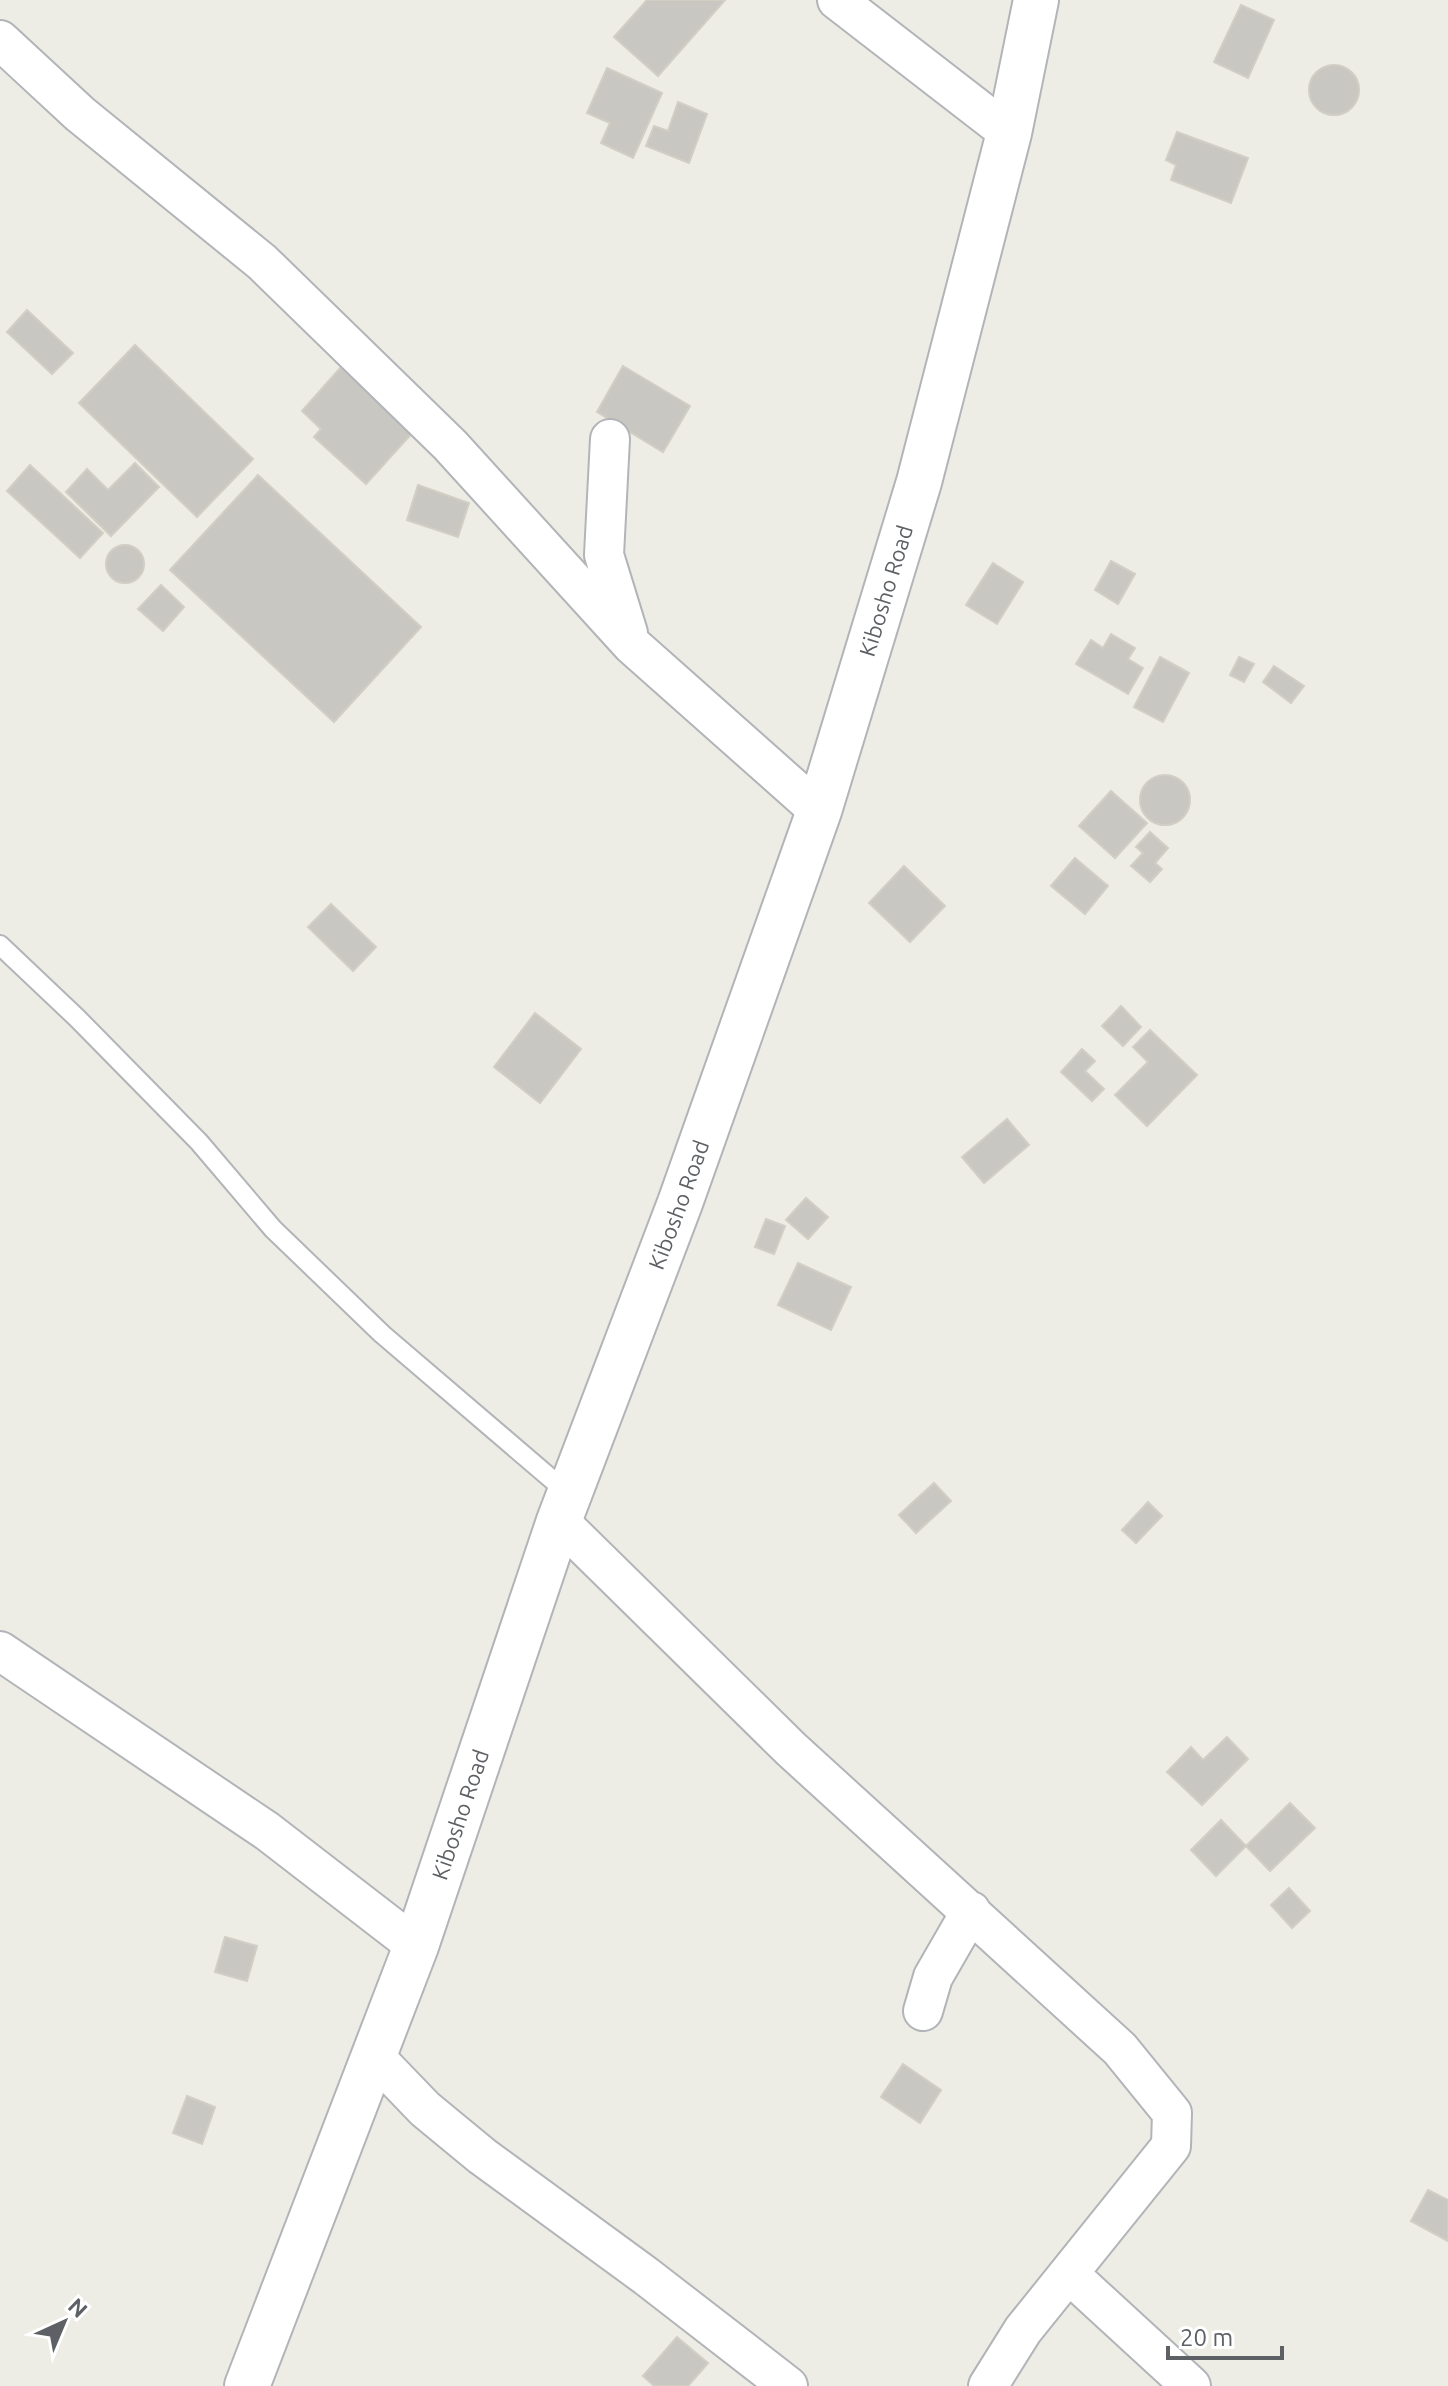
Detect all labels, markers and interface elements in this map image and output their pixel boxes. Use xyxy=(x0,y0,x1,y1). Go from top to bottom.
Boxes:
street label: Kibosho Road xyxy=(854,522,917,659)
street label: Kibosho Road xyxy=(643,1137,713,1273)
street label: Kibosho Road xyxy=(426,1746,493,1883)
north arrow xyxy=(24,2282,104,2362)
text: N xyxy=(64,2293,93,2322)
scale bar xyxy=(1168,2310,1282,2360)
text: 20 m xyxy=(1180,2324,1233,2351)

